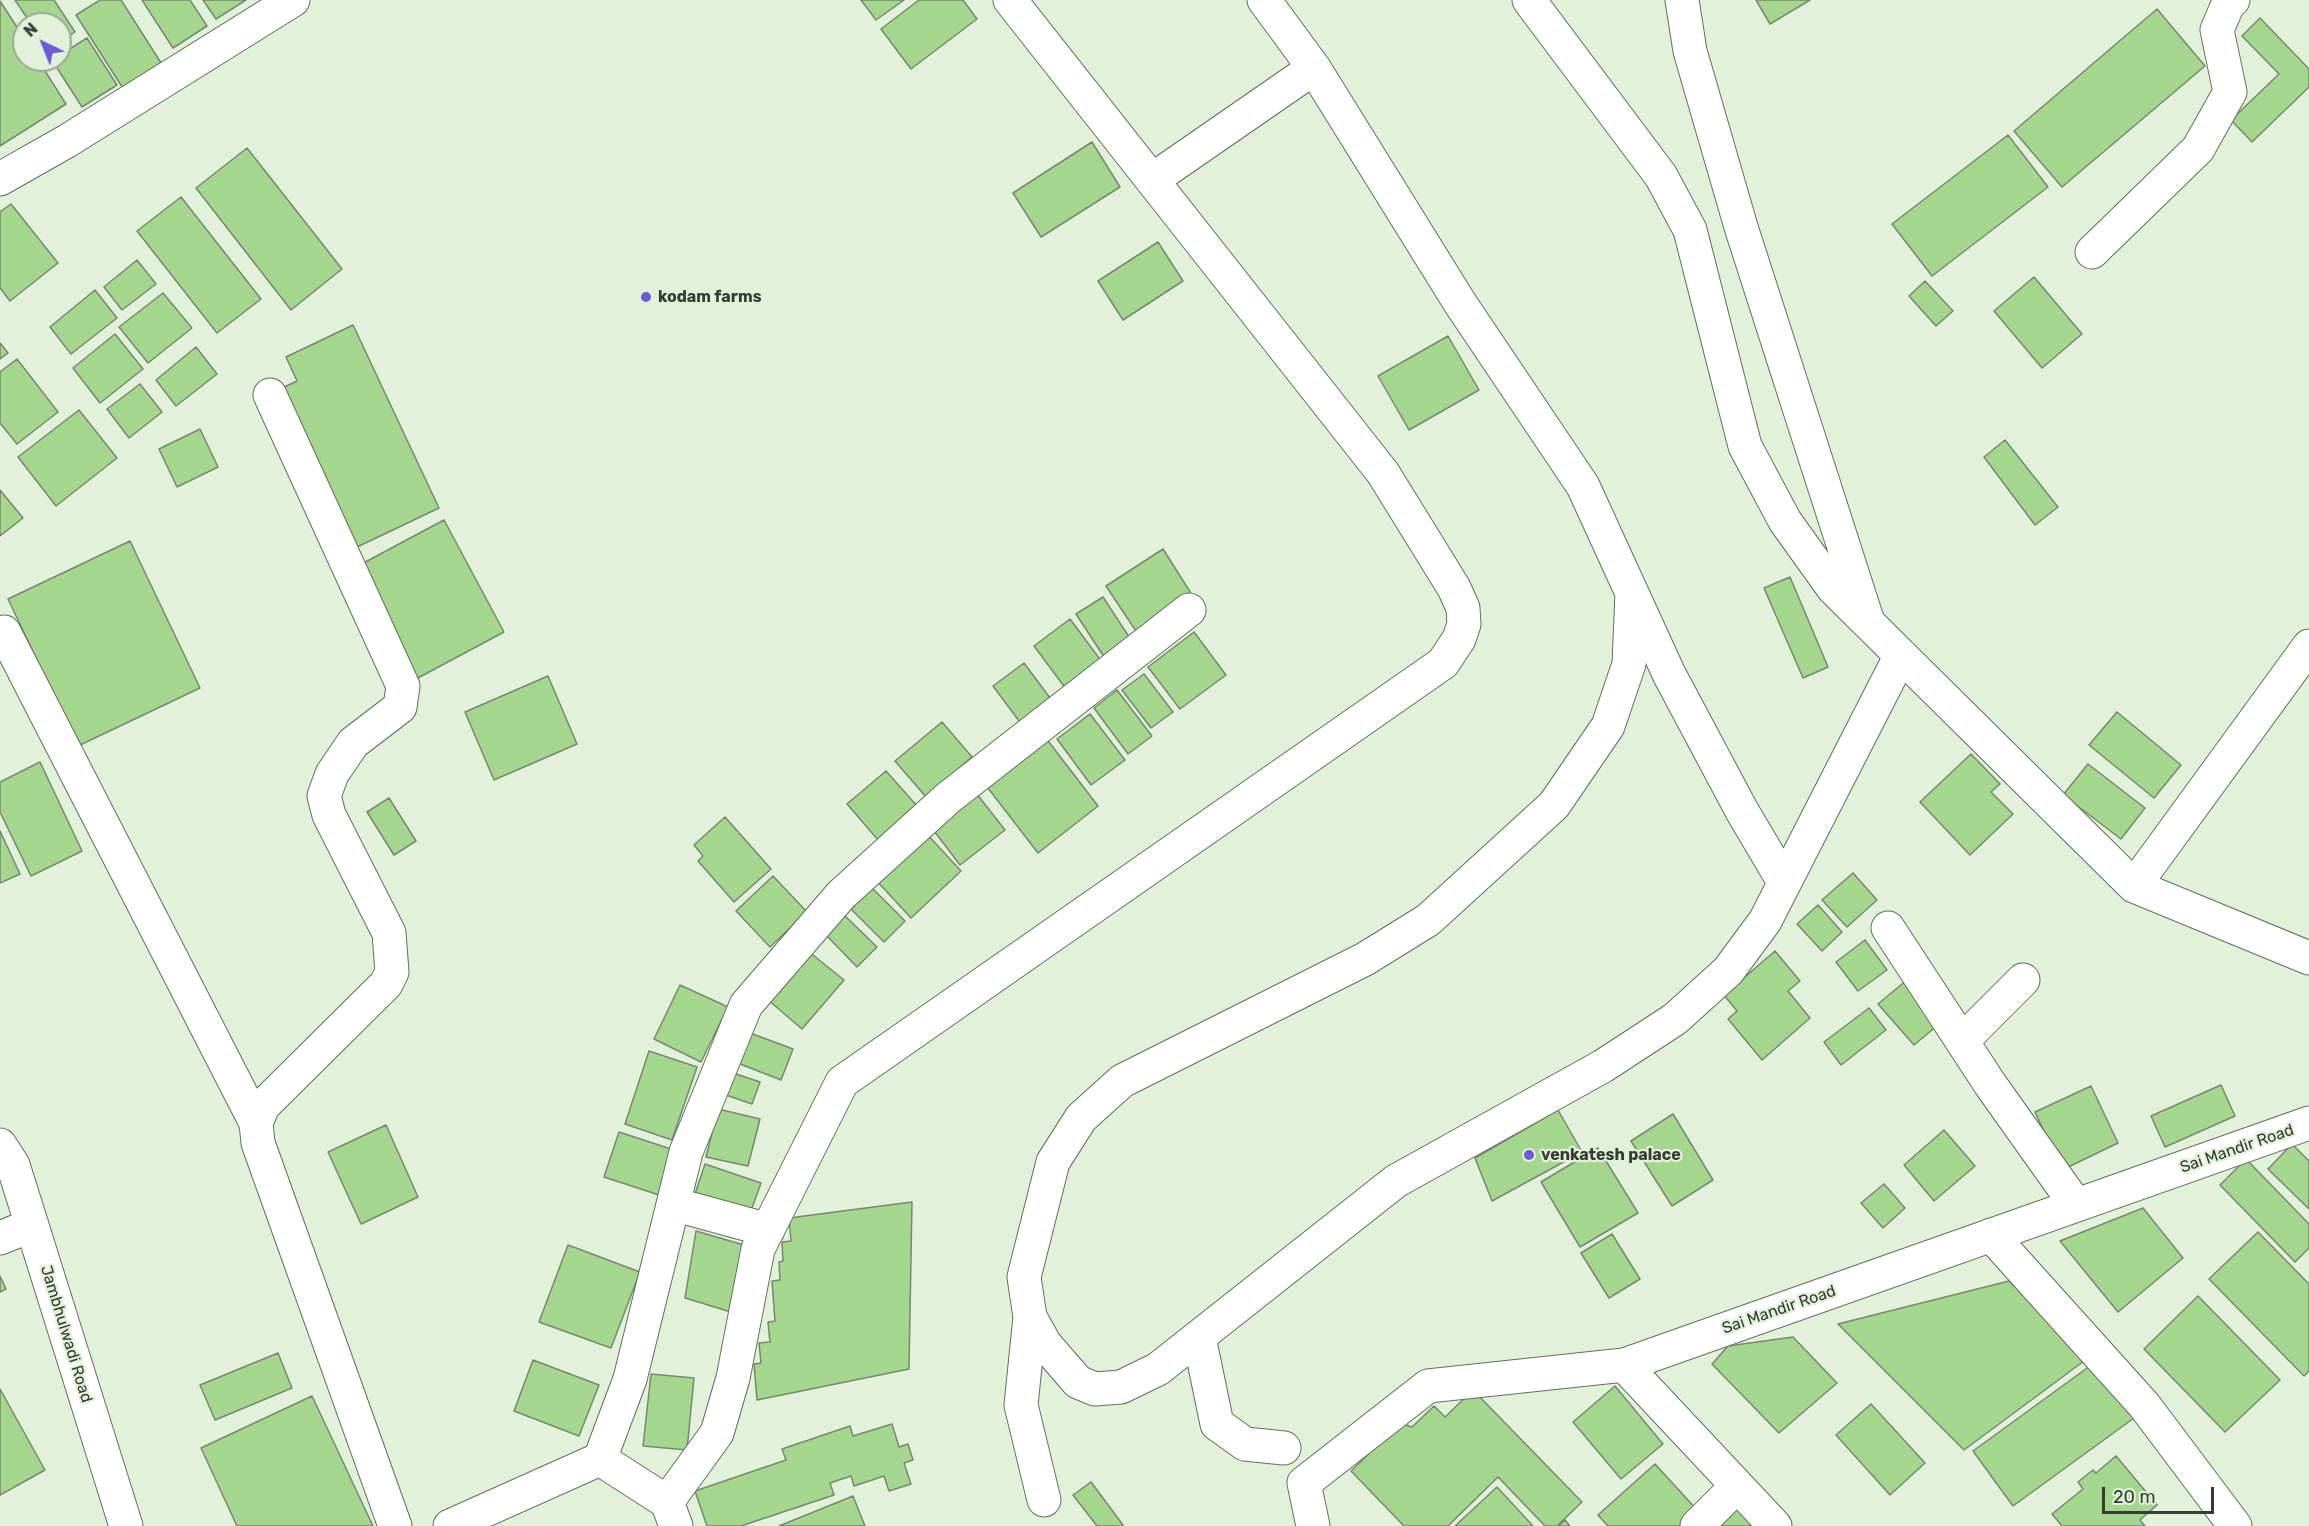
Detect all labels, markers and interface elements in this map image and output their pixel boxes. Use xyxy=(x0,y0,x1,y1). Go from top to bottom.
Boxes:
north arrow xyxy=(12,12,72,72)
text: N xyxy=(20,19,41,41)
place label: kodam farms xyxy=(658,287,762,307)
marker: kodam farms xyxy=(639,290,653,304)
street label: Sai Mandir Road xyxy=(2178,1121,2296,1177)
place label: venkatesh palace xyxy=(1541,1145,1681,1165)
marker: venkatesh palace xyxy=(1522,1148,1536,1162)
street label: Jambhulwadi Road xyxy=(36,1263,96,1405)
street label: Sai Mandir Road xyxy=(1720,1282,1838,1338)
scale bar xyxy=(2105,1475,2218,1513)
text: 20 m xyxy=(2113,1486,2155,1508)

